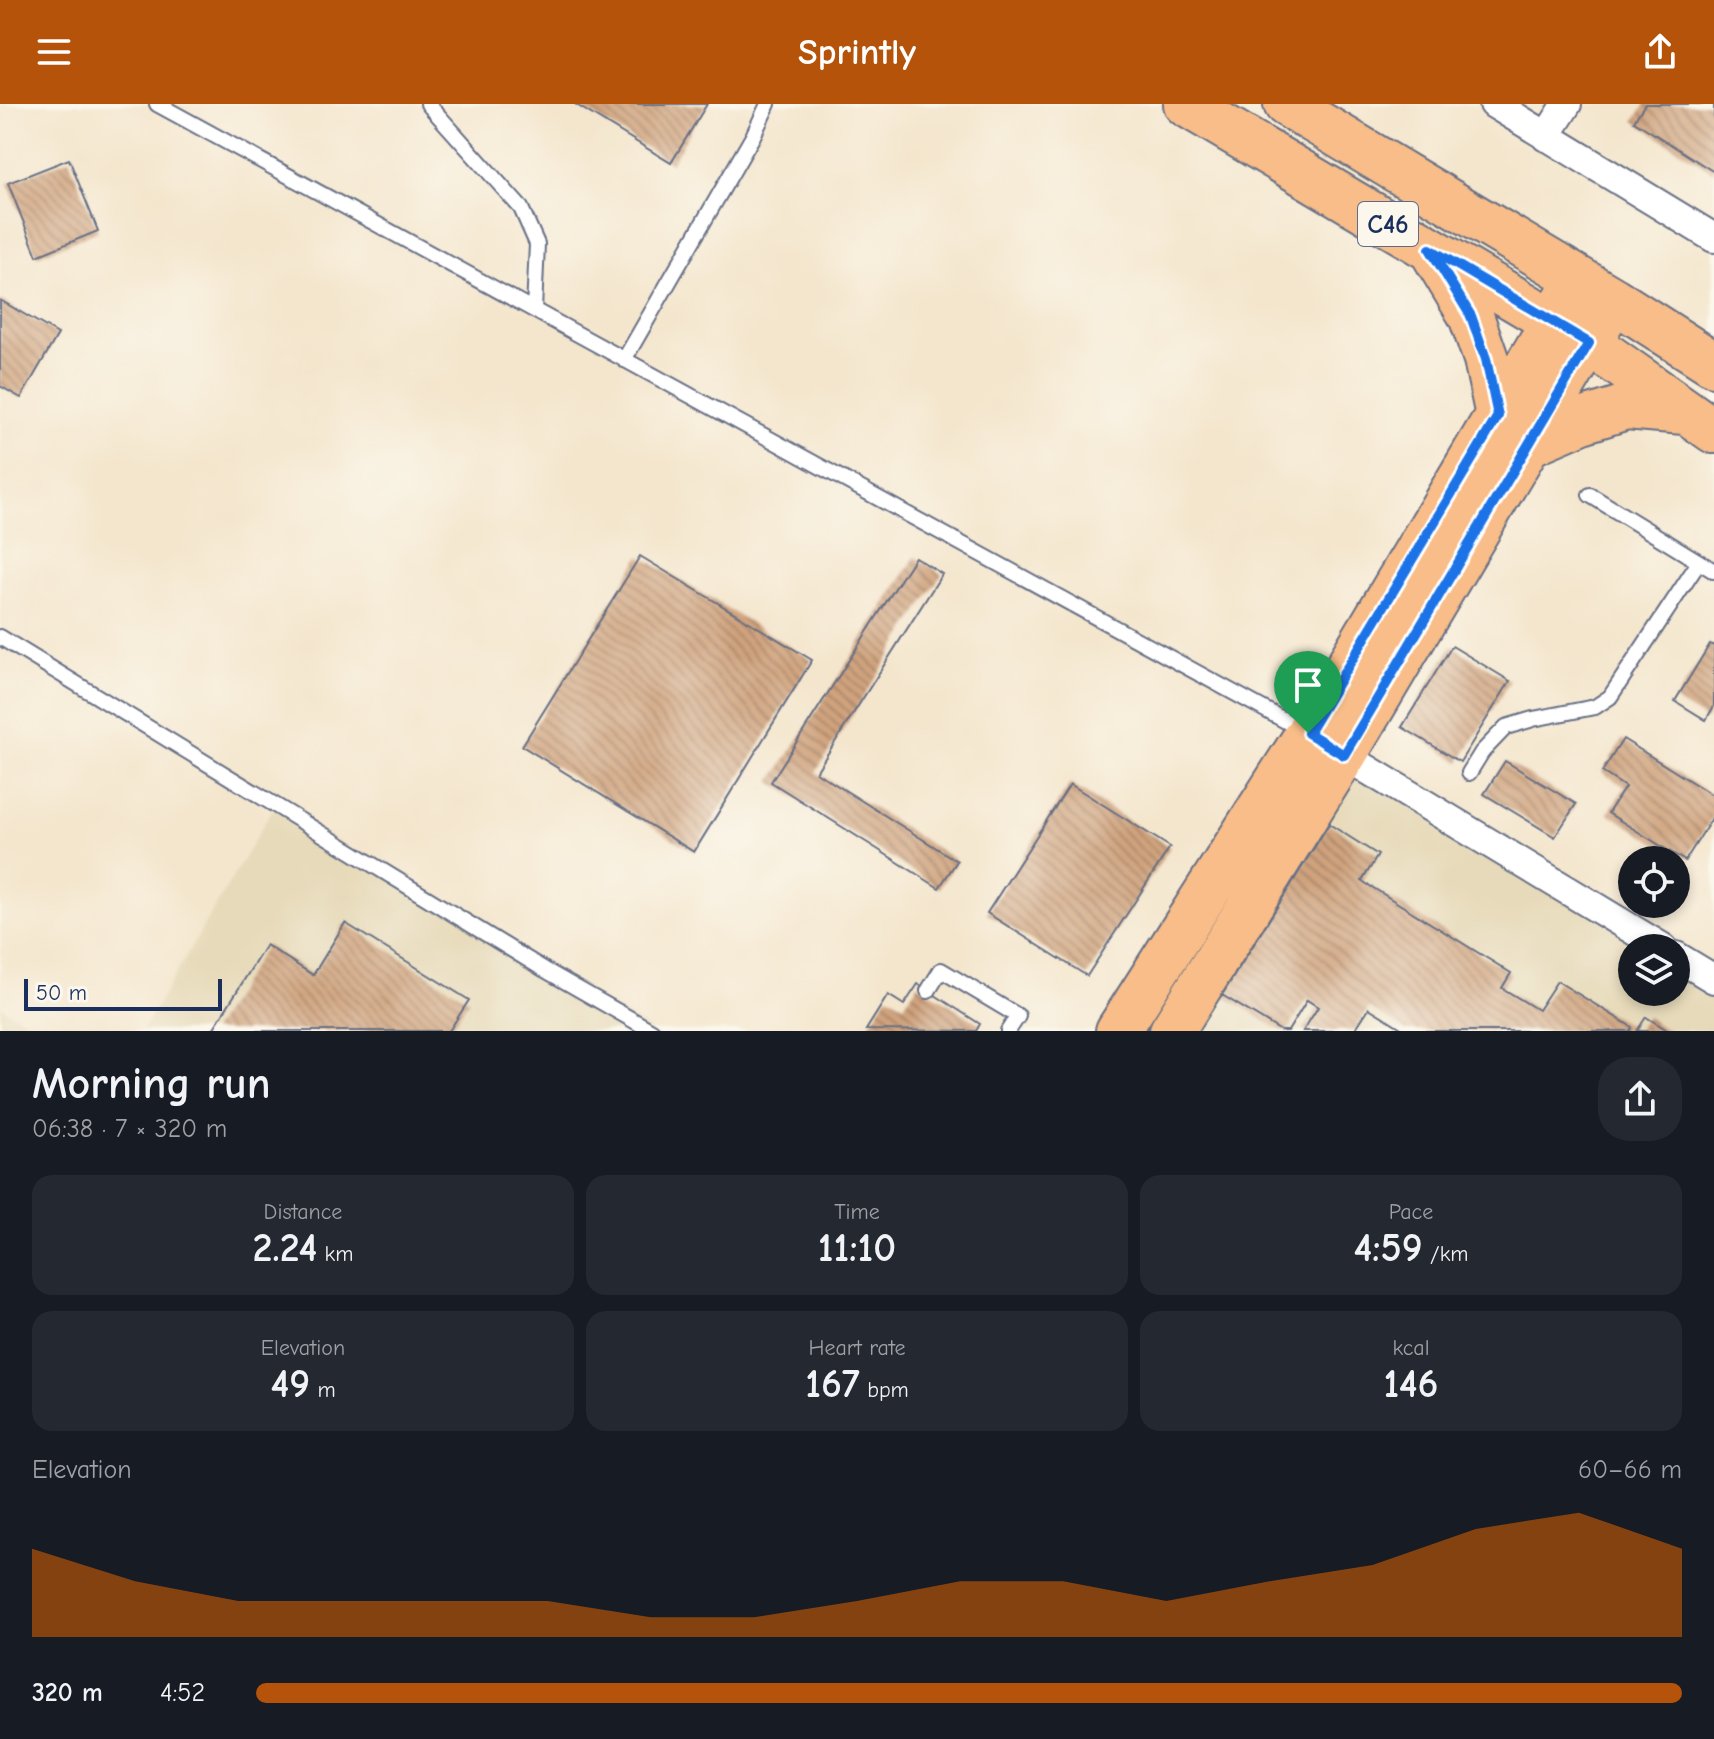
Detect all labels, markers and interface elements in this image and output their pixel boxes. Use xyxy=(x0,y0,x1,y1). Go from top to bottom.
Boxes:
icon: menu xyxy=(32,30,76,74)
icon: share xyxy=(1638,30,1682,74)
text: Sprintly xyxy=(798,32,916,73)
road number: C46 xyxy=(1358,202,1418,246)
pin xyxy=(1274,651,1342,733)
icon: arrive xyxy=(1286,663,1330,707)
map controls xyxy=(1618,846,1690,1006)
button: locate xyxy=(1618,846,1690,918)
button: layers xyxy=(1618,934,1690,1006)
scale bar xyxy=(24,975,222,1011)
text: 50 m xyxy=(36,980,87,1006)
button: share xyxy=(1598,1057,1682,1141)
text: Morning run xyxy=(32,1058,271,1109)
text: 06:38 · 7 × 320 m xyxy=(32,1114,227,1144)
text: Distance xyxy=(264,1199,342,1225)
text: Time xyxy=(834,1199,880,1225)
text: Pace xyxy=(1389,1199,1433,1225)
text: 2.24 xyxy=(253,1225,317,1271)
text: 11:10 xyxy=(818,1225,896,1271)
text: 4:59 xyxy=(1354,1225,1423,1271)
text: km xyxy=(317,1241,353,1267)
text: /km xyxy=(1423,1241,1469,1267)
text: Elevation xyxy=(261,1335,345,1361)
text: Heart rate xyxy=(809,1335,906,1361)
text: kcal xyxy=(1393,1335,1429,1361)
text: 49 xyxy=(270,1361,310,1407)
text: 167 xyxy=(805,1361,860,1407)
text: 146 xyxy=(1384,1361,1439,1407)
text: m xyxy=(310,1377,336,1403)
text: bpm xyxy=(860,1377,909,1403)
text: Elevation xyxy=(32,1455,132,1485)
text: 60–66 m xyxy=(1578,1455,1682,1485)
text: 320 m xyxy=(32,1678,103,1708)
text: 4:52 xyxy=(160,1678,205,1708)

